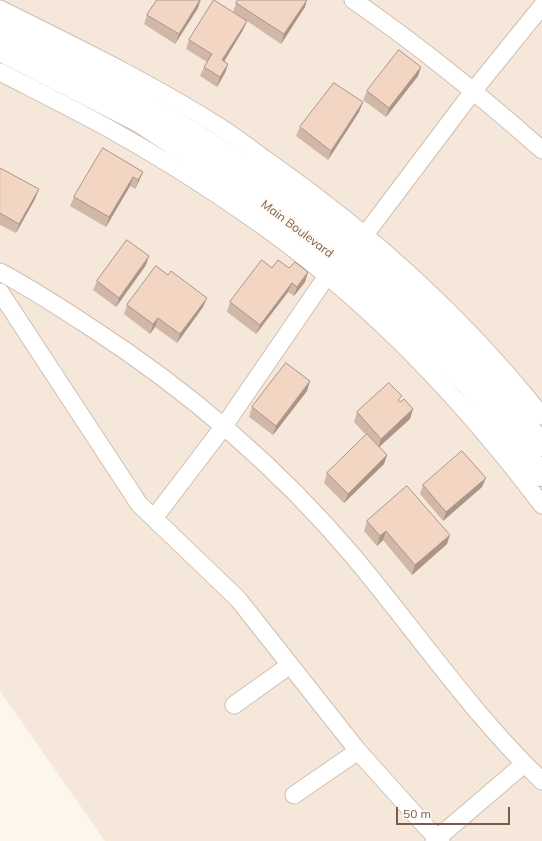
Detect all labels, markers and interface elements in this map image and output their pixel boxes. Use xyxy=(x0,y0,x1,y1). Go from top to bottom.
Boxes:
street label: Main Boulevard xyxy=(258,197,336,261)
scale bar xyxy=(398,799,512,825)
text: 50 m xyxy=(403,806,431,821)

